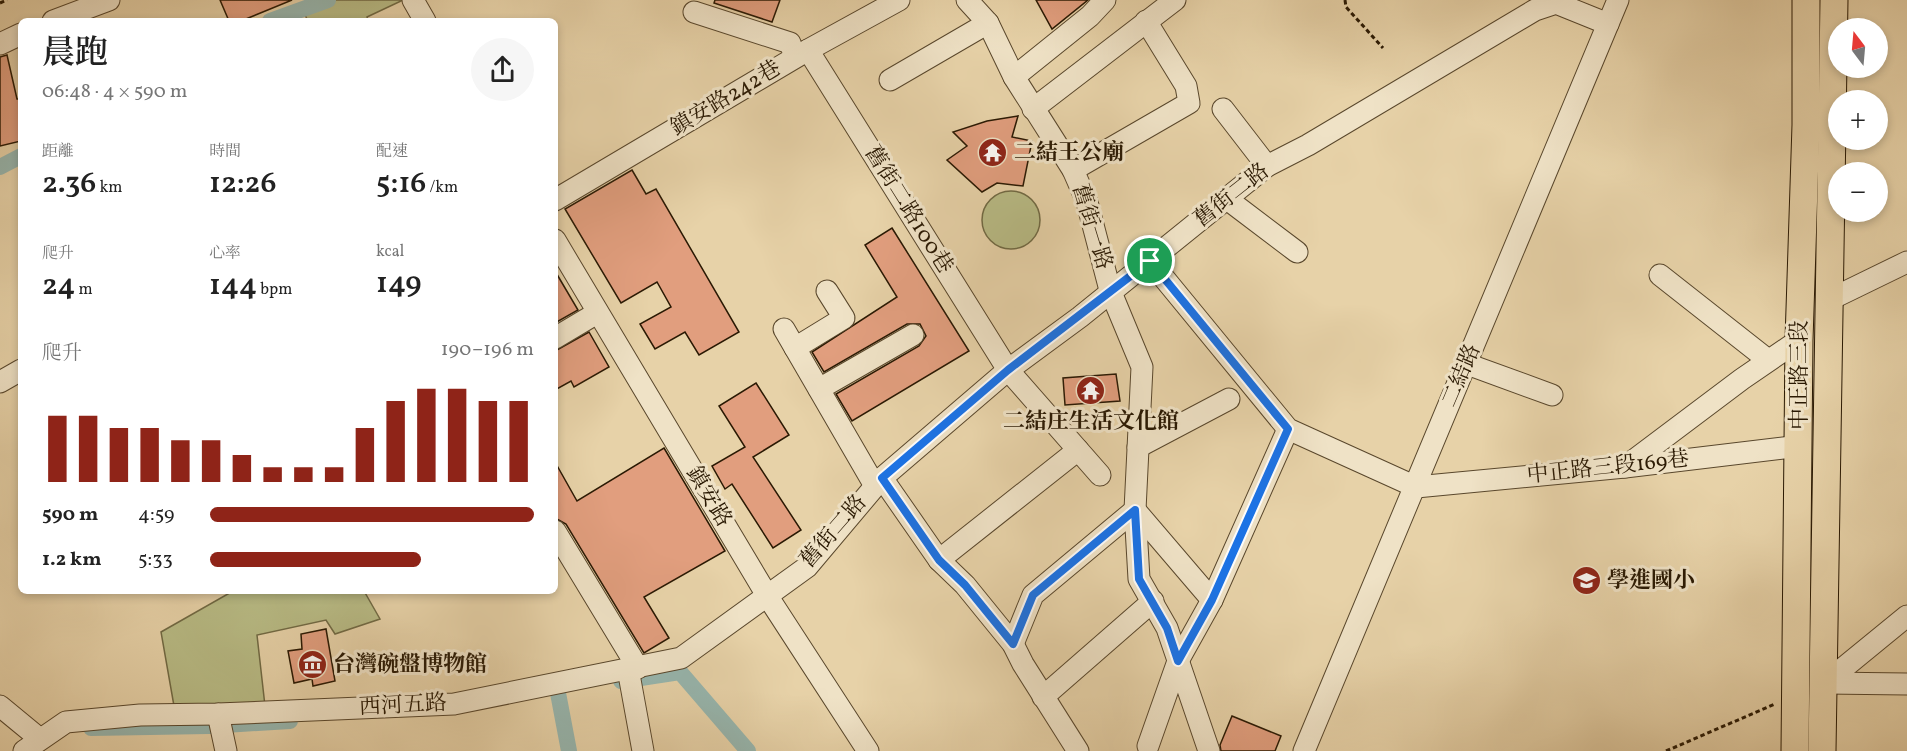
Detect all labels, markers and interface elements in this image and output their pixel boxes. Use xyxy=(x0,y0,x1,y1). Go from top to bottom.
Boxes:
north arrow xyxy=(1828,18,1888,78)
map controls xyxy=(1828,18,1888,222)
text: 晨跑 xyxy=(42,32,108,78)
button: share xyxy=(471,38,534,101)
street label: 鎮安路242巷 xyxy=(665,54,787,144)
text: 06:48 · 4 × 590 m xyxy=(42,78,187,106)
button: + xyxy=(1828,90,1888,150)
temple icon: 二結王公廟 xyxy=(977,137,1009,169)
place label: 二結王公廟 xyxy=(1014,138,1124,169)
street label: 舊街二路100巷 xyxy=(856,140,960,280)
text: 距離 xyxy=(42,141,74,163)
text: 時間 xyxy=(209,141,241,163)
text: 配速 xyxy=(376,141,408,163)
street label: 舊街二路 xyxy=(1188,157,1276,235)
button: − xyxy=(1828,162,1888,222)
text: 2.36 xyxy=(42,163,96,205)
text: 12:26 xyxy=(209,163,276,205)
text: 5:16 xyxy=(376,163,426,205)
text: km xyxy=(96,177,122,199)
text: /km xyxy=(426,177,458,199)
street label: 舊街一路 xyxy=(1063,180,1119,274)
pin xyxy=(1124,235,1175,286)
text: kcal xyxy=(376,241,404,263)
text: 爬升 xyxy=(42,243,74,265)
text: 心率 xyxy=(209,243,241,265)
icon: arrive xyxy=(1133,244,1166,277)
text: 149 xyxy=(376,263,421,305)
text: 24 xyxy=(42,265,75,307)
text: 144 xyxy=(209,265,257,307)
text: m xyxy=(75,279,93,301)
text: bpm xyxy=(257,279,292,301)
street label: 中正路三段 xyxy=(1785,320,1816,430)
text: 190–196 m xyxy=(441,336,534,364)
text: 爬升 xyxy=(42,340,82,368)
street label: 二結路 xyxy=(1435,340,1489,412)
temple icon: 二結庄生活文化館 xyxy=(1075,374,1107,406)
place label: 二結庄生活文化館 xyxy=(1003,407,1179,438)
street label: 中正路三段169巷 xyxy=(1525,444,1691,492)
street label: 鎮安路 xyxy=(678,461,738,533)
street label: 舊街二路 xyxy=(793,489,875,575)
text: 590 m xyxy=(42,501,98,529)
text: 4:59 xyxy=(138,501,174,529)
text: 1.2 km xyxy=(42,546,102,574)
text: 5:33 xyxy=(138,546,173,574)
school or university icon: 學進國小 xyxy=(1570,565,1602,597)
place label: 學進國小 xyxy=(1607,566,1695,597)
museum icon: 台灣碗盤博物館 xyxy=(296,649,328,681)
place label: 台灣碗盤博物館 xyxy=(333,650,487,681)
street label: 西河五路 xyxy=(358,688,448,724)

